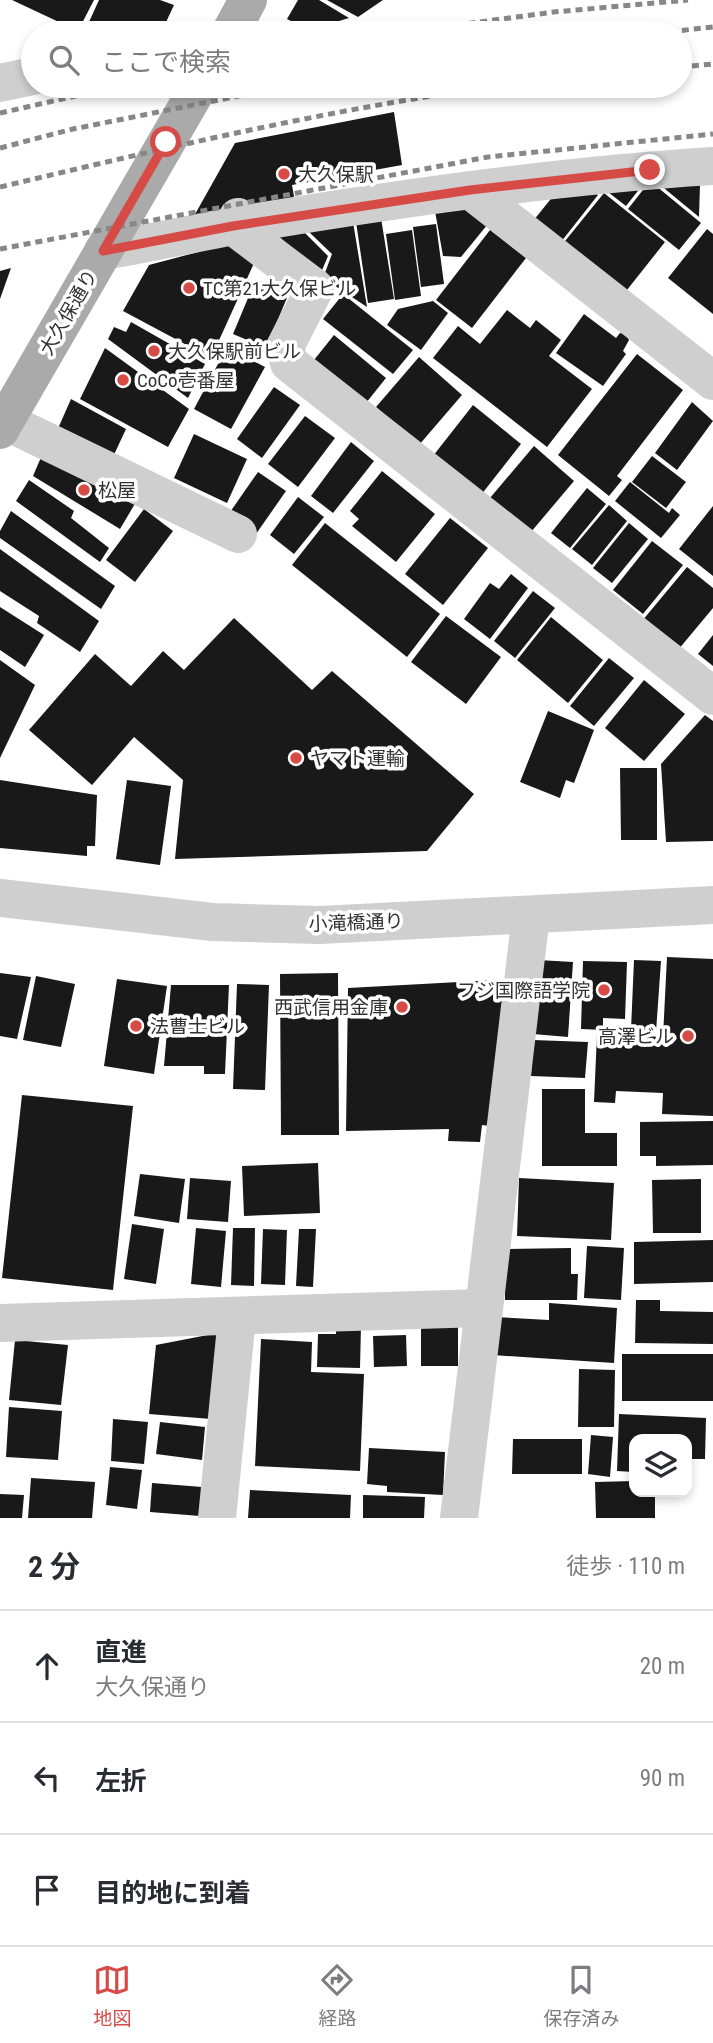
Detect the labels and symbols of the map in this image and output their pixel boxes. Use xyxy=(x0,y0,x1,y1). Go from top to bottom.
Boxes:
route start xyxy=(150,126,181,157)
route end xyxy=(634,154,665,185)
place label: 大久保駅 xyxy=(298,163,374,186)
marker: 大久保駅 xyxy=(276,166,292,182)
street label: 大久保通り xyxy=(35,265,102,359)
place label: TC第21大久保ビル xyxy=(203,277,356,300)
marker: TC第21大久保ビル xyxy=(181,280,197,296)
place label: 大久保駅前ビル xyxy=(168,340,301,363)
marker: 大久保駅前ビル xyxy=(146,343,162,359)
place label: CoCo壱番屋 xyxy=(137,369,235,392)
marker: CoCo壱番屋 xyxy=(115,372,131,388)
place label: 松屋 xyxy=(98,479,136,502)
marker: 松屋 xyxy=(76,482,92,498)
place label: ヤマト運輸 xyxy=(310,747,405,770)
marker: ヤマト運輸 xyxy=(288,750,304,766)
street label: 小滝橋通り xyxy=(308,909,404,936)
place label: フジ国際語学院 xyxy=(457,979,590,1002)
marker: フジ国際語学院 xyxy=(596,982,612,998)
place label: 西武信用金庫 xyxy=(274,996,388,1019)
marker: 西武信用金庫 xyxy=(394,999,410,1015)
place label: 法曹士ビル xyxy=(150,1015,245,1038)
marker: 法曹士ビル xyxy=(128,1018,144,1034)
place label: 高澤ビル xyxy=(598,1025,674,1048)
marker: 高澤ビル xyxy=(680,1028,696,1044)

